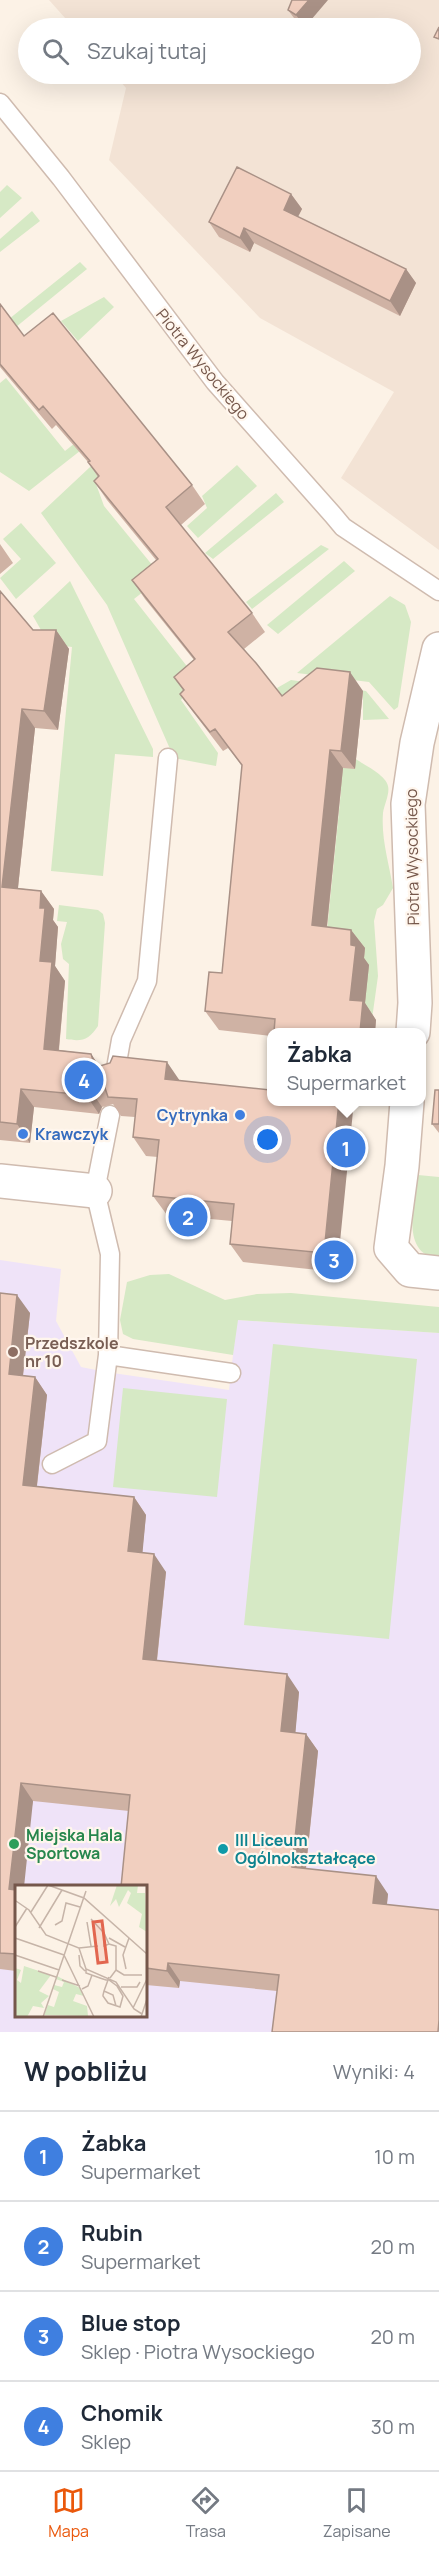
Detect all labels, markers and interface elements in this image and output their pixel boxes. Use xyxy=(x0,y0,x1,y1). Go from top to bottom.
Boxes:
search box xyxy=(18,18,421,84)
icon: search xyxy=(39,35,72,68)
text: Szukaj tutaj xyxy=(87,36,207,66)
street label: Piotra Wysockiego xyxy=(151,304,255,424)
street label: Piotra Wysockiego xyxy=(400,788,424,926)
popup xyxy=(267,1028,426,1106)
text: Żabka xyxy=(287,1039,352,1069)
pin: 4 xyxy=(64,1058,104,1102)
text: Supermarket xyxy=(287,1069,406,1096)
place label: Cytrynka xyxy=(157,1104,228,1126)
marker: Cytrynka xyxy=(233,1108,247,1122)
place label: Krawczyk xyxy=(35,1123,108,1145)
your location xyxy=(253,1125,282,1154)
pin: 1 xyxy=(326,1126,366,1170)
marker: Krawczyk xyxy=(16,1127,30,1141)
pin: 2 xyxy=(168,1194,207,1240)
pin: 3 xyxy=(314,1238,354,1282)
place label: Przedszkole nr 10 xyxy=(25,1332,119,1372)
marker: Przedszkole nr 10 xyxy=(6,1345,20,1359)
place label: Miejska Hala Sportowa xyxy=(26,1824,123,1864)
place label: III Liceum Ogólnokształcące xyxy=(235,1829,376,1869)
marker: Miejska Hala Sportowa xyxy=(7,1837,21,1851)
marker: III Liceum Ogólnokształcące xyxy=(216,1842,230,1856)
inset map xyxy=(15,1885,147,2017)
text: W pobliżu xyxy=(24,2053,147,2089)
text: Wyniki: 4 xyxy=(333,2058,415,2085)
text: Żabka xyxy=(81,2128,146,2158)
text: 1 xyxy=(39,2143,48,2170)
text: 10 m xyxy=(374,2143,415,2170)
text: Supermarket xyxy=(81,2158,201,2185)
text: Rubin xyxy=(81,2218,143,2248)
text: 2 xyxy=(38,2233,49,2260)
text: 20 m xyxy=(370,2233,415,2260)
text: Supermarket xyxy=(81,2248,201,2275)
text: Blue stop xyxy=(81,2308,180,2338)
text: 3 xyxy=(38,2323,49,2350)
text: 20 m xyxy=(370,2323,415,2350)
text: Sklep · Piotra Wysockiego xyxy=(81,2338,315,2365)
text: Chomik xyxy=(81,2398,162,2428)
text: 4 xyxy=(37,2413,50,2440)
text: 30 m xyxy=(371,2413,415,2440)
text: Sklep xyxy=(81,2428,131,2455)
tab: Mapa xyxy=(48,2484,89,2542)
tab: Trasa xyxy=(186,2484,226,2542)
tab: Zapisane xyxy=(323,2484,391,2542)

